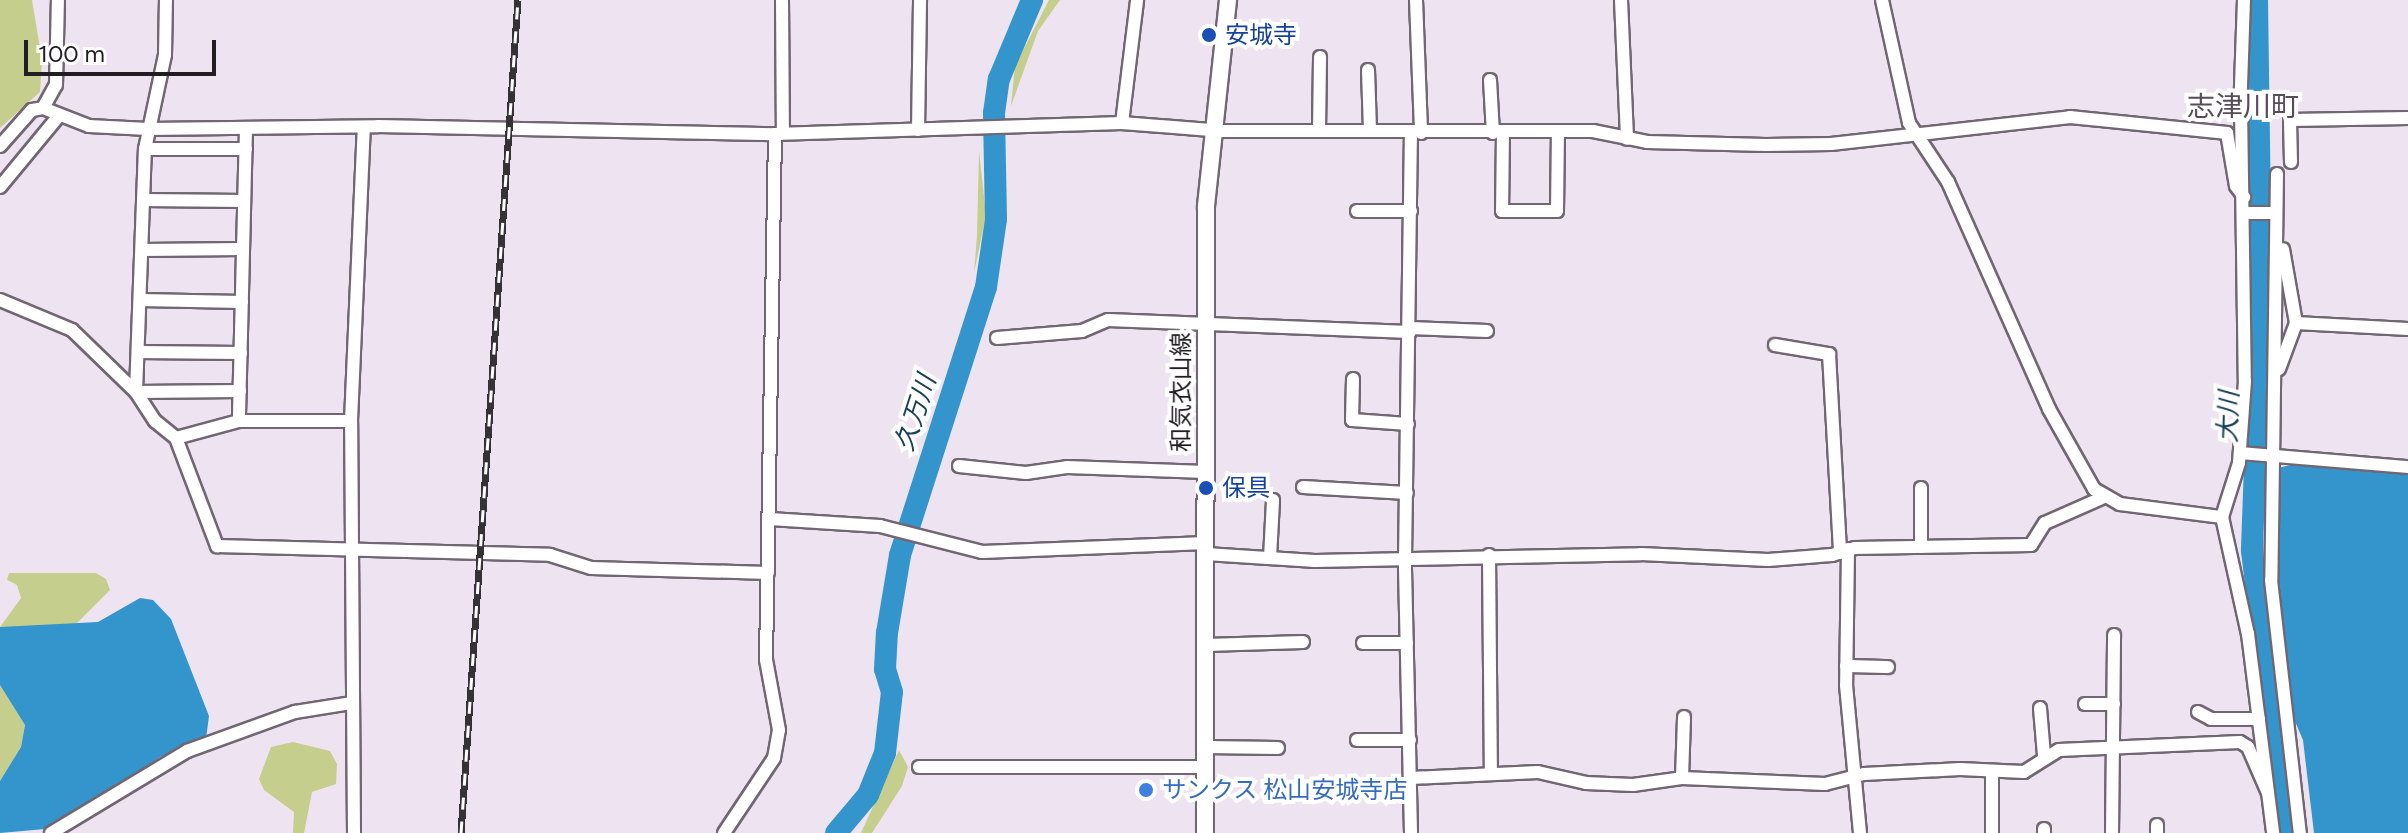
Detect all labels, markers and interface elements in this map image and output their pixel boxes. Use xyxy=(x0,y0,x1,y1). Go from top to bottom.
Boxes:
place label: 安城寺 xyxy=(1225,21,1297,49)
scale bar xyxy=(28,24,220,74)
marker: 安城寺 xyxy=(1200,26,1218,44)
text: 100 m xyxy=(38,39,105,68)
district label: 志津川町 xyxy=(2187,89,2299,123)
street label: 和気衣山線 xyxy=(1167,332,1195,452)
water label: 久万川 xyxy=(889,371,943,455)
water label: 大川 xyxy=(2213,390,2245,444)
place label: 保具 xyxy=(1222,474,1270,502)
marker: 保具 xyxy=(1197,479,1215,497)
place label: サンクス 松山安城寺店 xyxy=(1162,776,1408,804)
marker: サンクス 松山安城寺店 xyxy=(1137,781,1155,799)

